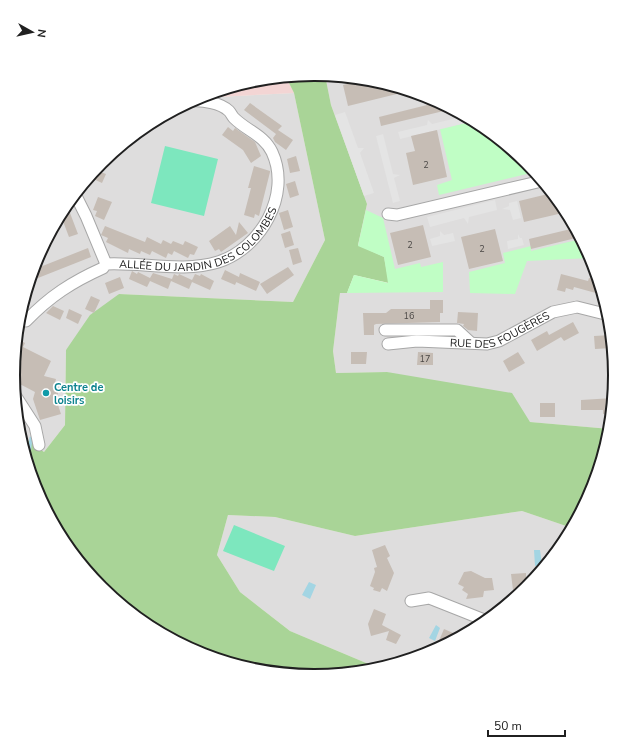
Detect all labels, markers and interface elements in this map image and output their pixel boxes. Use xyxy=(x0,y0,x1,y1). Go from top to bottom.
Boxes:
north arrow xyxy=(12,12,52,52)
text: N xyxy=(33,28,49,38)
house number: 2 xyxy=(423,159,429,171)
street label: ALLÉE DU JARDIN DES COLOMBES xyxy=(119,204,280,274)
house number: 2 xyxy=(407,239,413,251)
house number: 2 xyxy=(479,243,485,255)
street label: RUE DES FOUGÈRES xyxy=(450,308,552,352)
house number: 16 xyxy=(404,310,414,322)
house number: 17 xyxy=(420,353,430,365)
place label: Centre de loisirs xyxy=(54,380,103,408)
marker: Centre de loisirs xyxy=(41,388,51,398)
scale bar xyxy=(488,712,565,738)
text: 50 m xyxy=(494,718,522,734)

